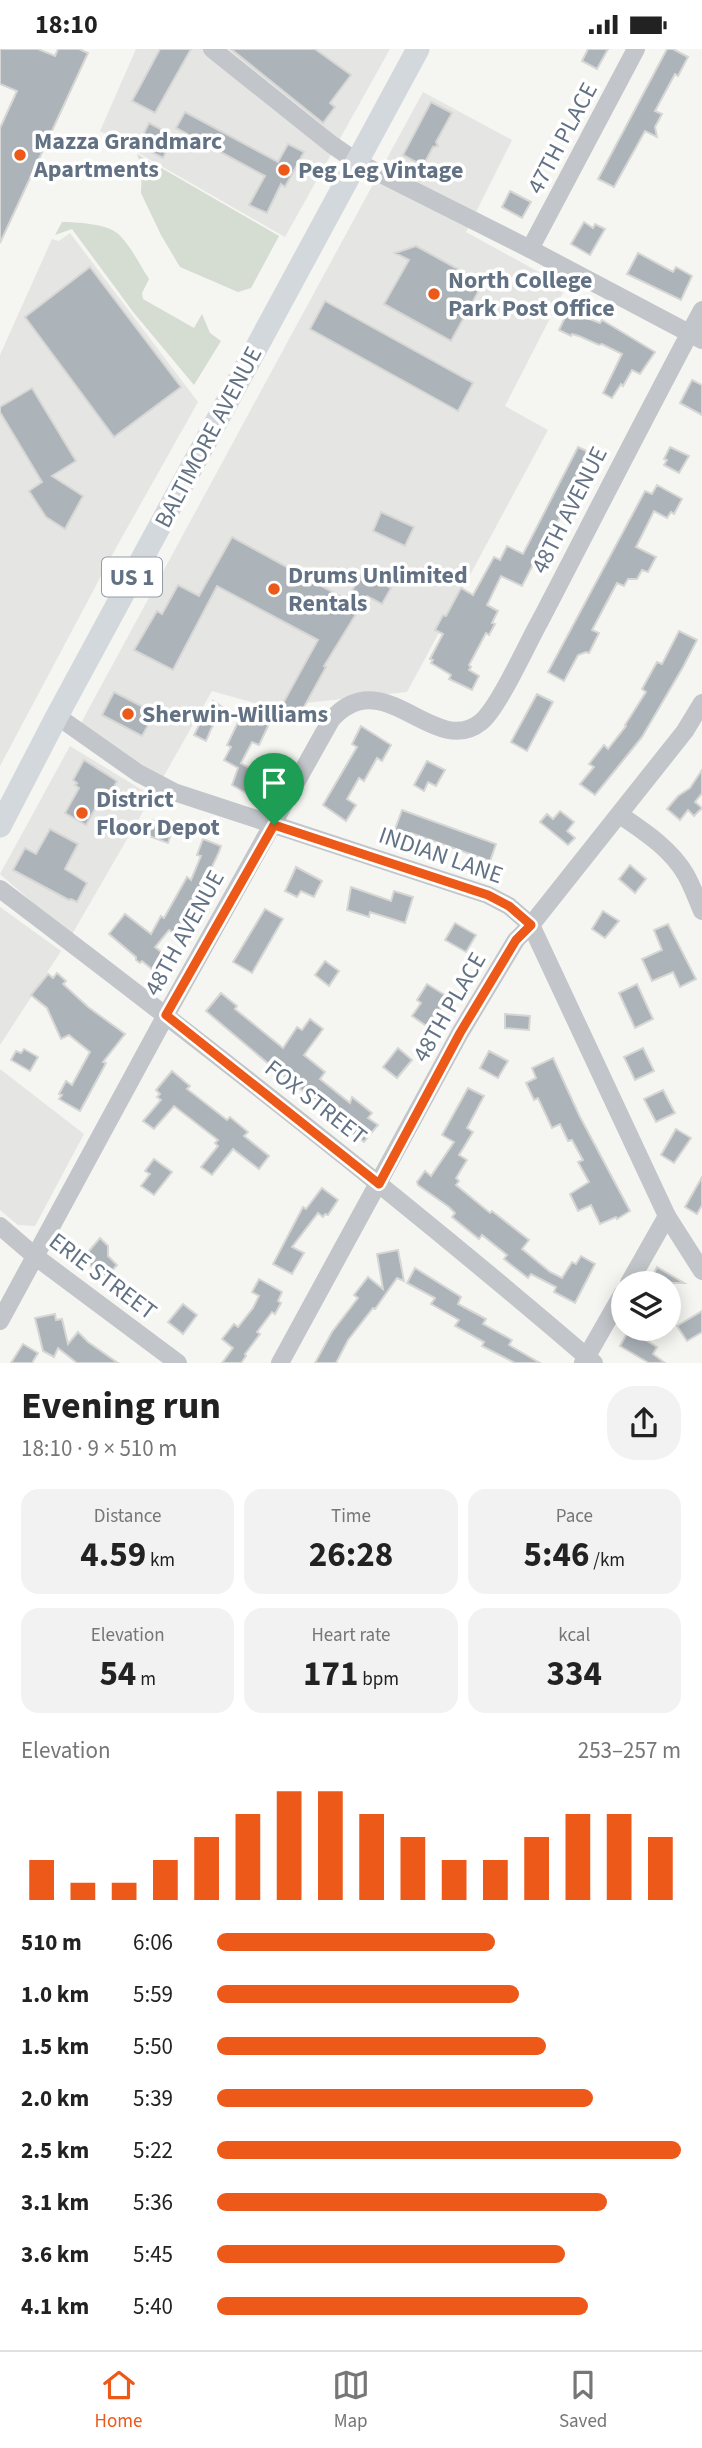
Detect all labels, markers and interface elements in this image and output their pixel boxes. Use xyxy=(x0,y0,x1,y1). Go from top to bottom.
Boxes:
text: 18:10 xyxy=(35,6,98,43)
street label: 47TH PLACE xyxy=(518,76,606,200)
place label: Mazza Grandmarc Apartments xyxy=(33,124,222,187)
marker: Mazza Grandmarc Apartments xyxy=(12,147,28,163)
place label: Peg Leg Vintage xyxy=(298,153,463,188)
marker: Peg Leg Vintage xyxy=(276,162,292,178)
place label: North College Park Post Office xyxy=(448,263,615,326)
marker: North College Park Post Office xyxy=(426,286,442,302)
street label: BALTIMORE AVENUE xyxy=(146,340,271,534)
street label: 48TH AVENUE xyxy=(522,441,616,580)
road number: US 1 xyxy=(102,557,162,597)
place label: Drums Unlimited Rentals xyxy=(288,558,468,621)
marker: Drums Unlimited Rentals xyxy=(266,581,282,597)
place label: Sherwin-Williams xyxy=(142,697,328,732)
marker: Sherwin-Williams xyxy=(120,706,136,722)
pin xyxy=(244,753,304,825)
icon: arrive xyxy=(255,764,293,802)
place label: District Floor Depot xyxy=(96,782,220,845)
marker: District Floor Depot xyxy=(74,805,90,821)
street label: INDIAN LANE xyxy=(374,818,508,893)
street label: 48TH AVENUE xyxy=(136,864,233,1002)
street label: 48TH PLACE xyxy=(404,946,495,1069)
street label: FOX STREET xyxy=(257,1051,374,1154)
street label: ERIE STREET xyxy=(41,1224,164,1329)
map controls xyxy=(611,1271,681,1341)
button: layers xyxy=(611,1271,681,1341)
text: Evening run xyxy=(21,1379,221,1433)
button: share xyxy=(607,1386,681,1460)
text: 18:10 · 9 × 510 m xyxy=(21,1432,177,1465)
text: Distance xyxy=(94,1503,161,1530)
text: Time xyxy=(331,1503,371,1530)
text: Pace xyxy=(556,1503,593,1530)
text: 4.59 xyxy=(80,1530,146,1580)
text: 26:28 xyxy=(309,1530,393,1580)
text: 5:46 xyxy=(524,1530,589,1580)
text: km xyxy=(146,1547,175,1574)
text: /km xyxy=(589,1547,625,1574)
text: Elevation xyxy=(91,1622,165,1649)
text: Heart rate xyxy=(311,1622,390,1649)
text: kcal xyxy=(558,1622,590,1649)
text: 54 xyxy=(99,1649,136,1699)
text: 171 xyxy=(303,1649,358,1699)
text: 334 xyxy=(547,1649,602,1699)
text: m xyxy=(136,1666,156,1693)
text: bpm xyxy=(358,1666,399,1693)
text: Elevation xyxy=(21,1734,111,1767)
text: 253–257 m xyxy=(578,1734,681,1767)
text: 510 m xyxy=(21,1926,82,1959)
text: 6:06 xyxy=(133,1926,173,1959)
text: 1.0 km xyxy=(21,1978,89,2011)
text: 5:59 xyxy=(133,1978,173,2011)
text: 1.5 km xyxy=(21,2030,89,2063)
text: 5:50 xyxy=(133,2030,173,2063)
text: 2.0 km xyxy=(21,2082,89,2115)
text: 5:39 xyxy=(133,2082,173,2115)
text: 2.5 km xyxy=(21,2134,89,2167)
text: 5:22 xyxy=(133,2134,173,2167)
text: 3.1 km xyxy=(21,2186,89,2219)
text: 5:36 xyxy=(133,2186,173,2219)
text: 3.6 km xyxy=(21,2238,89,2271)
text: 5:45 xyxy=(133,2238,173,2271)
text: 4.1 km xyxy=(21,2290,89,2323)
text: 5:40 xyxy=(133,2290,173,2323)
tab: Home xyxy=(95,2366,142,2435)
tab: Map xyxy=(332,2366,370,2435)
tab: Saved xyxy=(559,2366,607,2435)

